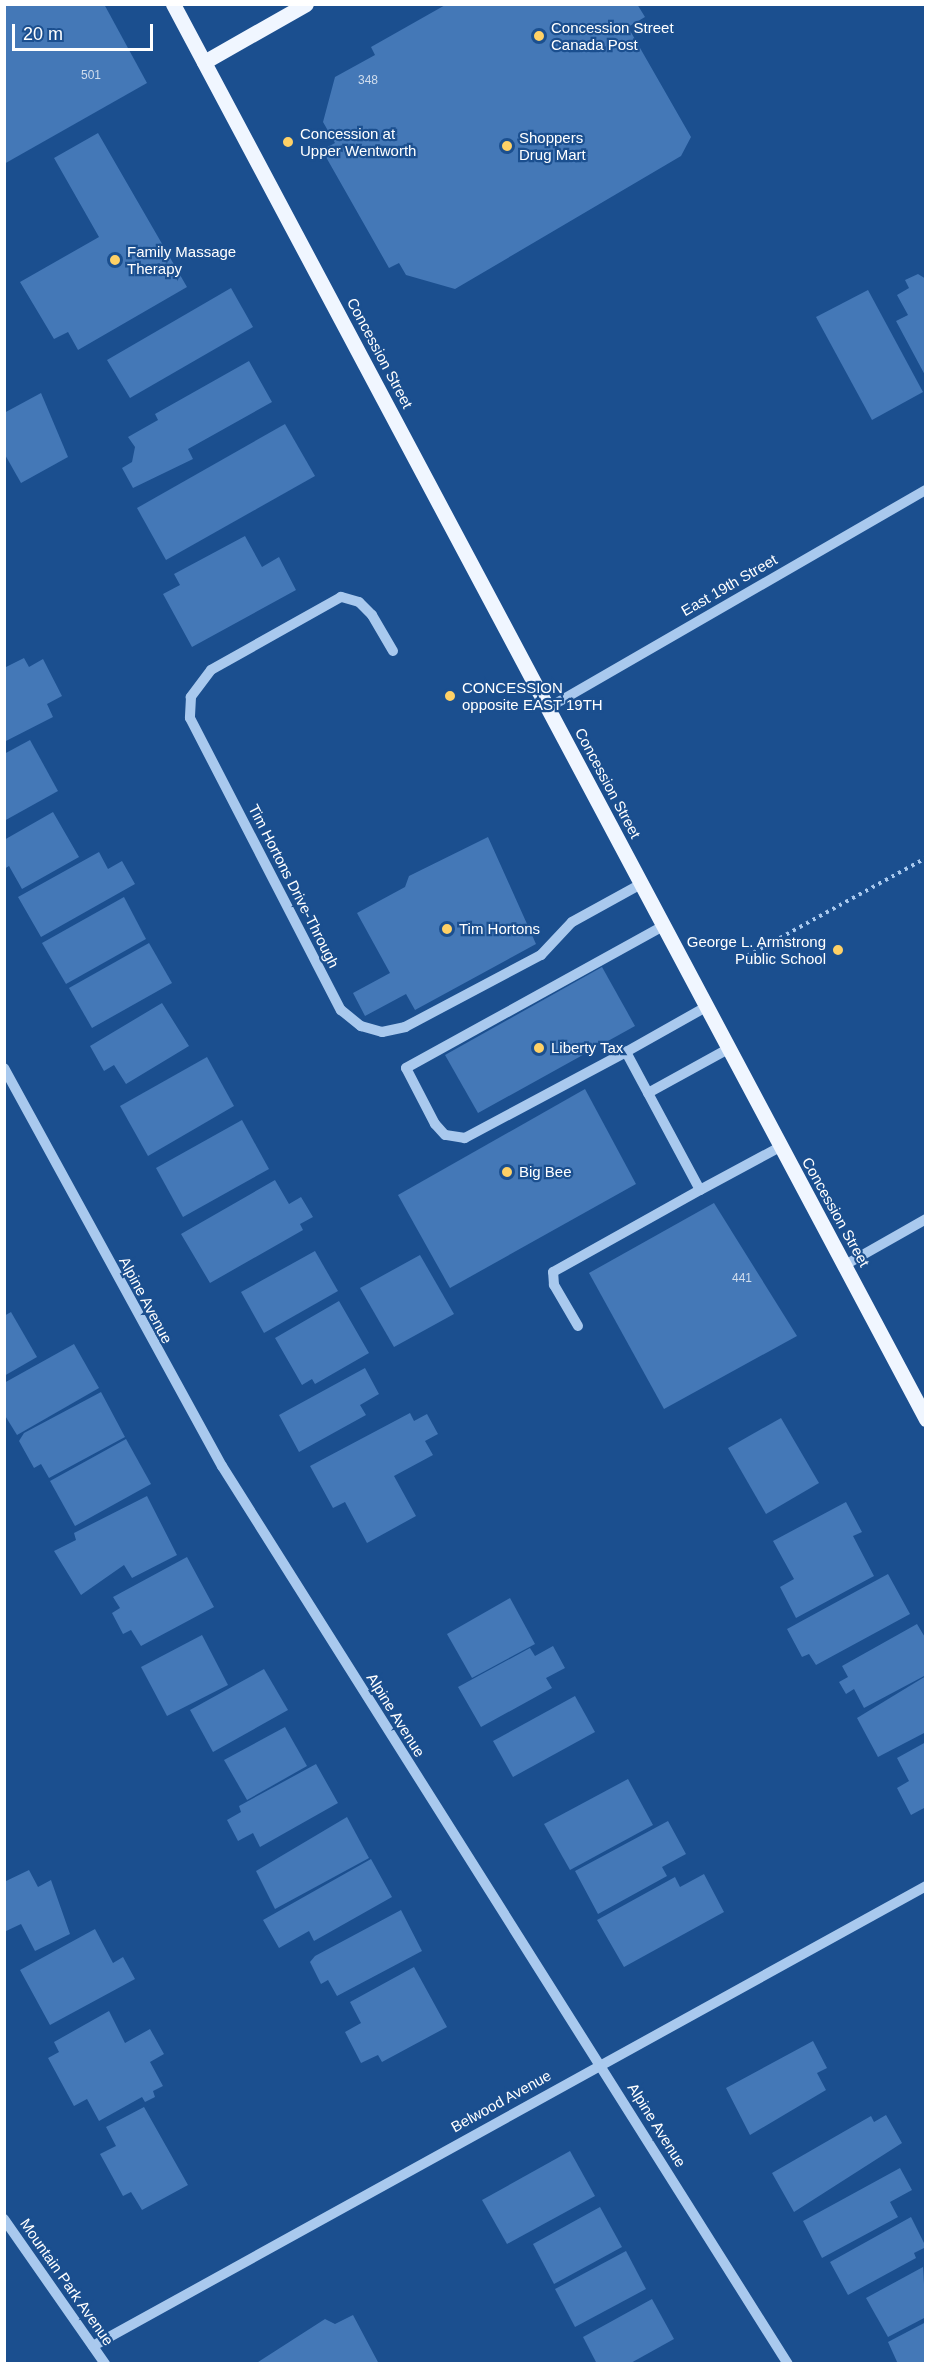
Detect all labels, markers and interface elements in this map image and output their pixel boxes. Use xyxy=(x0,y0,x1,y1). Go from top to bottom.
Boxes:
scale bar xyxy=(15,12,156,50)
place label: Concession Street Canada Post xyxy=(551,18,674,53)
text: 20 m xyxy=(23,24,63,44)
marker: Concession Street Canada Post xyxy=(532,29,546,43)
house number: 501 xyxy=(81,69,101,83)
house number: 348 xyxy=(358,74,378,88)
place label: Concession at Upper Wentworth xyxy=(300,124,416,159)
place label: Shoppers Drug Mart xyxy=(519,128,586,163)
marker: Concession at Upper Wentworth xyxy=(281,135,295,149)
marker: Shoppers Drug Mart xyxy=(500,139,514,153)
place label: Family Massage Therapy xyxy=(127,242,236,277)
marker: Family Massage Therapy xyxy=(108,253,122,267)
street label: Concession Street xyxy=(343,295,417,411)
street label: East 19th Street xyxy=(678,550,780,620)
place label: CONCESSION opposite EAST 19TH xyxy=(462,678,603,713)
marker: CONCESSION opposite EAST 19TH xyxy=(443,689,457,703)
street label: Concession Street xyxy=(571,725,645,841)
street label: Tim Hortons Drive-Through xyxy=(245,801,343,971)
place label: Tim Hortons xyxy=(459,920,540,938)
marker: Tim Hortons xyxy=(440,922,454,936)
place label: George L. Armstrong Public School xyxy=(686,932,826,967)
marker: George L. Armstrong Public School xyxy=(831,943,845,957)
place label: Liberty Tax xyxy=(551,1039,624,1057)
marker: Liberty Tax xyxy=(532,1041,546,1055)
street label: Concession Street xyxy=(798,1154,874,1270)
place label: Big Bee xyxy=(519,1163,572,1181)
marker: Big Bee xyxy=(500,1165,514,1179)
street label: Alpine Avenue xyxy=(115,1253,177,1347)
house number: 441 xyxy=(732,1272,752,1286)
street label: Alpine Avenue xyxy=(363,1669,429,1761)
street label: Belwood Avenue xyxy=(448,2066,554,2136)
street label: Alpine Avenue xyxy=(624,2079,690,2171)
street label: Mountain Park Avenue xyxy=(16,2215,118,2349)

